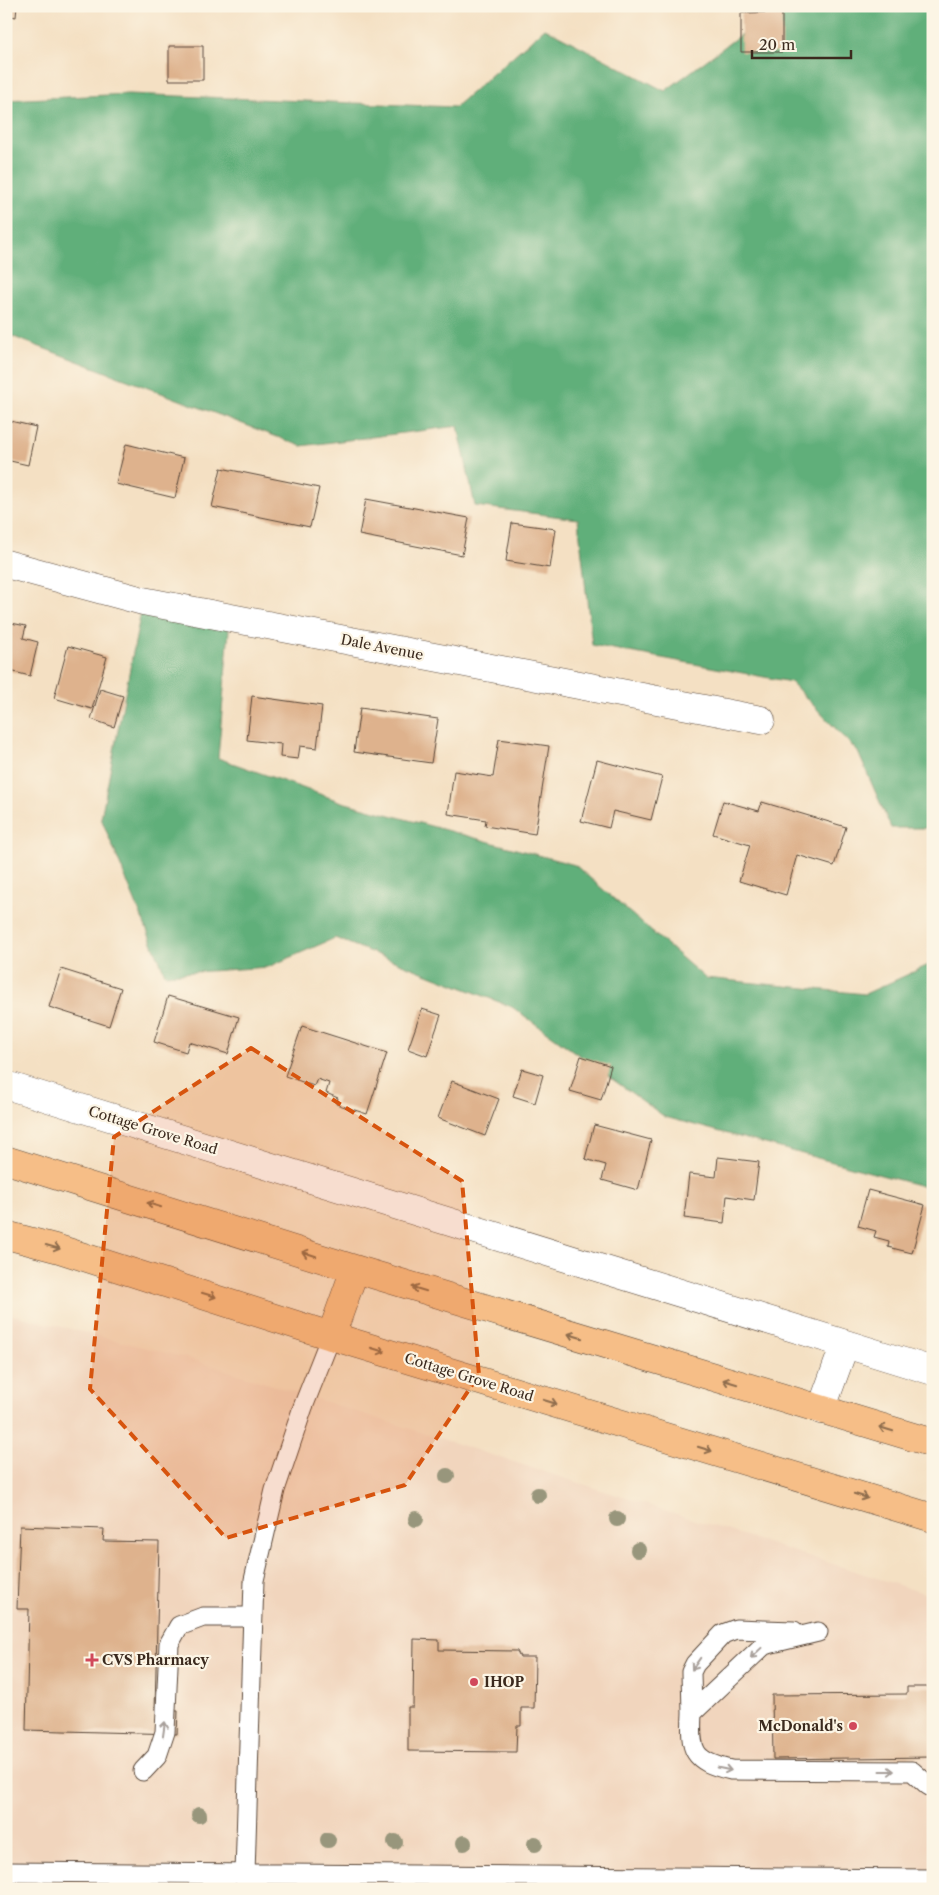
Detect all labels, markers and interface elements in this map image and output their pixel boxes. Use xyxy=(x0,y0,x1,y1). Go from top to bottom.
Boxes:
scale bar xyxy=(752,28,850,60)
text: 20 m xyxy=(759,35,795,54)
street label: Dale Avenue xyxy=(339,630,425,664)
street label: Cottage Grove Road xyxy=(86,1102,220,1158)
one-way arrow xyxy=(146,1200,162,1210)
one-way arrow xyxy=(45,1243,61,1253)
one-way arrow xyxy=(301,1249,317,1258)
one-way arrow xyxy=(411,1283,427,1293)
one-way arrow xyxy=(200,1291,216,1301)
one-way arrow xyxy=(567,1330,583,1340)
one-way arrow xyxy=(369,1345,385,1355)
street label: Cottage Grove Road xyxy=(402,1349,536,1405)
one-way arrow xyxy=(723,1377,739,1387)
one-way arrow xyxy=(541,1397,557,1407)
one-way arrow xyxy=(878,1423,894,1433)
one-way arrow xyxy=(697,1444,713,1454)
one-way arrow xyxy=(853,1491,869,1501)
one-way arrow xyxy=(750,1647,762,1659)
place label: CVS Pharmacy xyxy=(102,1651,209,1669)
marker: CVS Pharmacy xyxy=(86,1654,98,1666)
one-way arrow xyxy=(691,1657,701,1671)
place label: IHOP xyxy=(484,1673,524,1691)
marker: IHOP xyxy=(468,1676,480,1688)
place label: McDonald's xyxy=(758,1717,843,1735)
marker: McDonald's xyxy=(847,1720,859,1732)
one-way arrow xyxy=(159,1722,169,1738)
one-way arrow xyxy=(716,1764,732,1774)
one-way arrow xyxy=(878,1766,894,1776)

